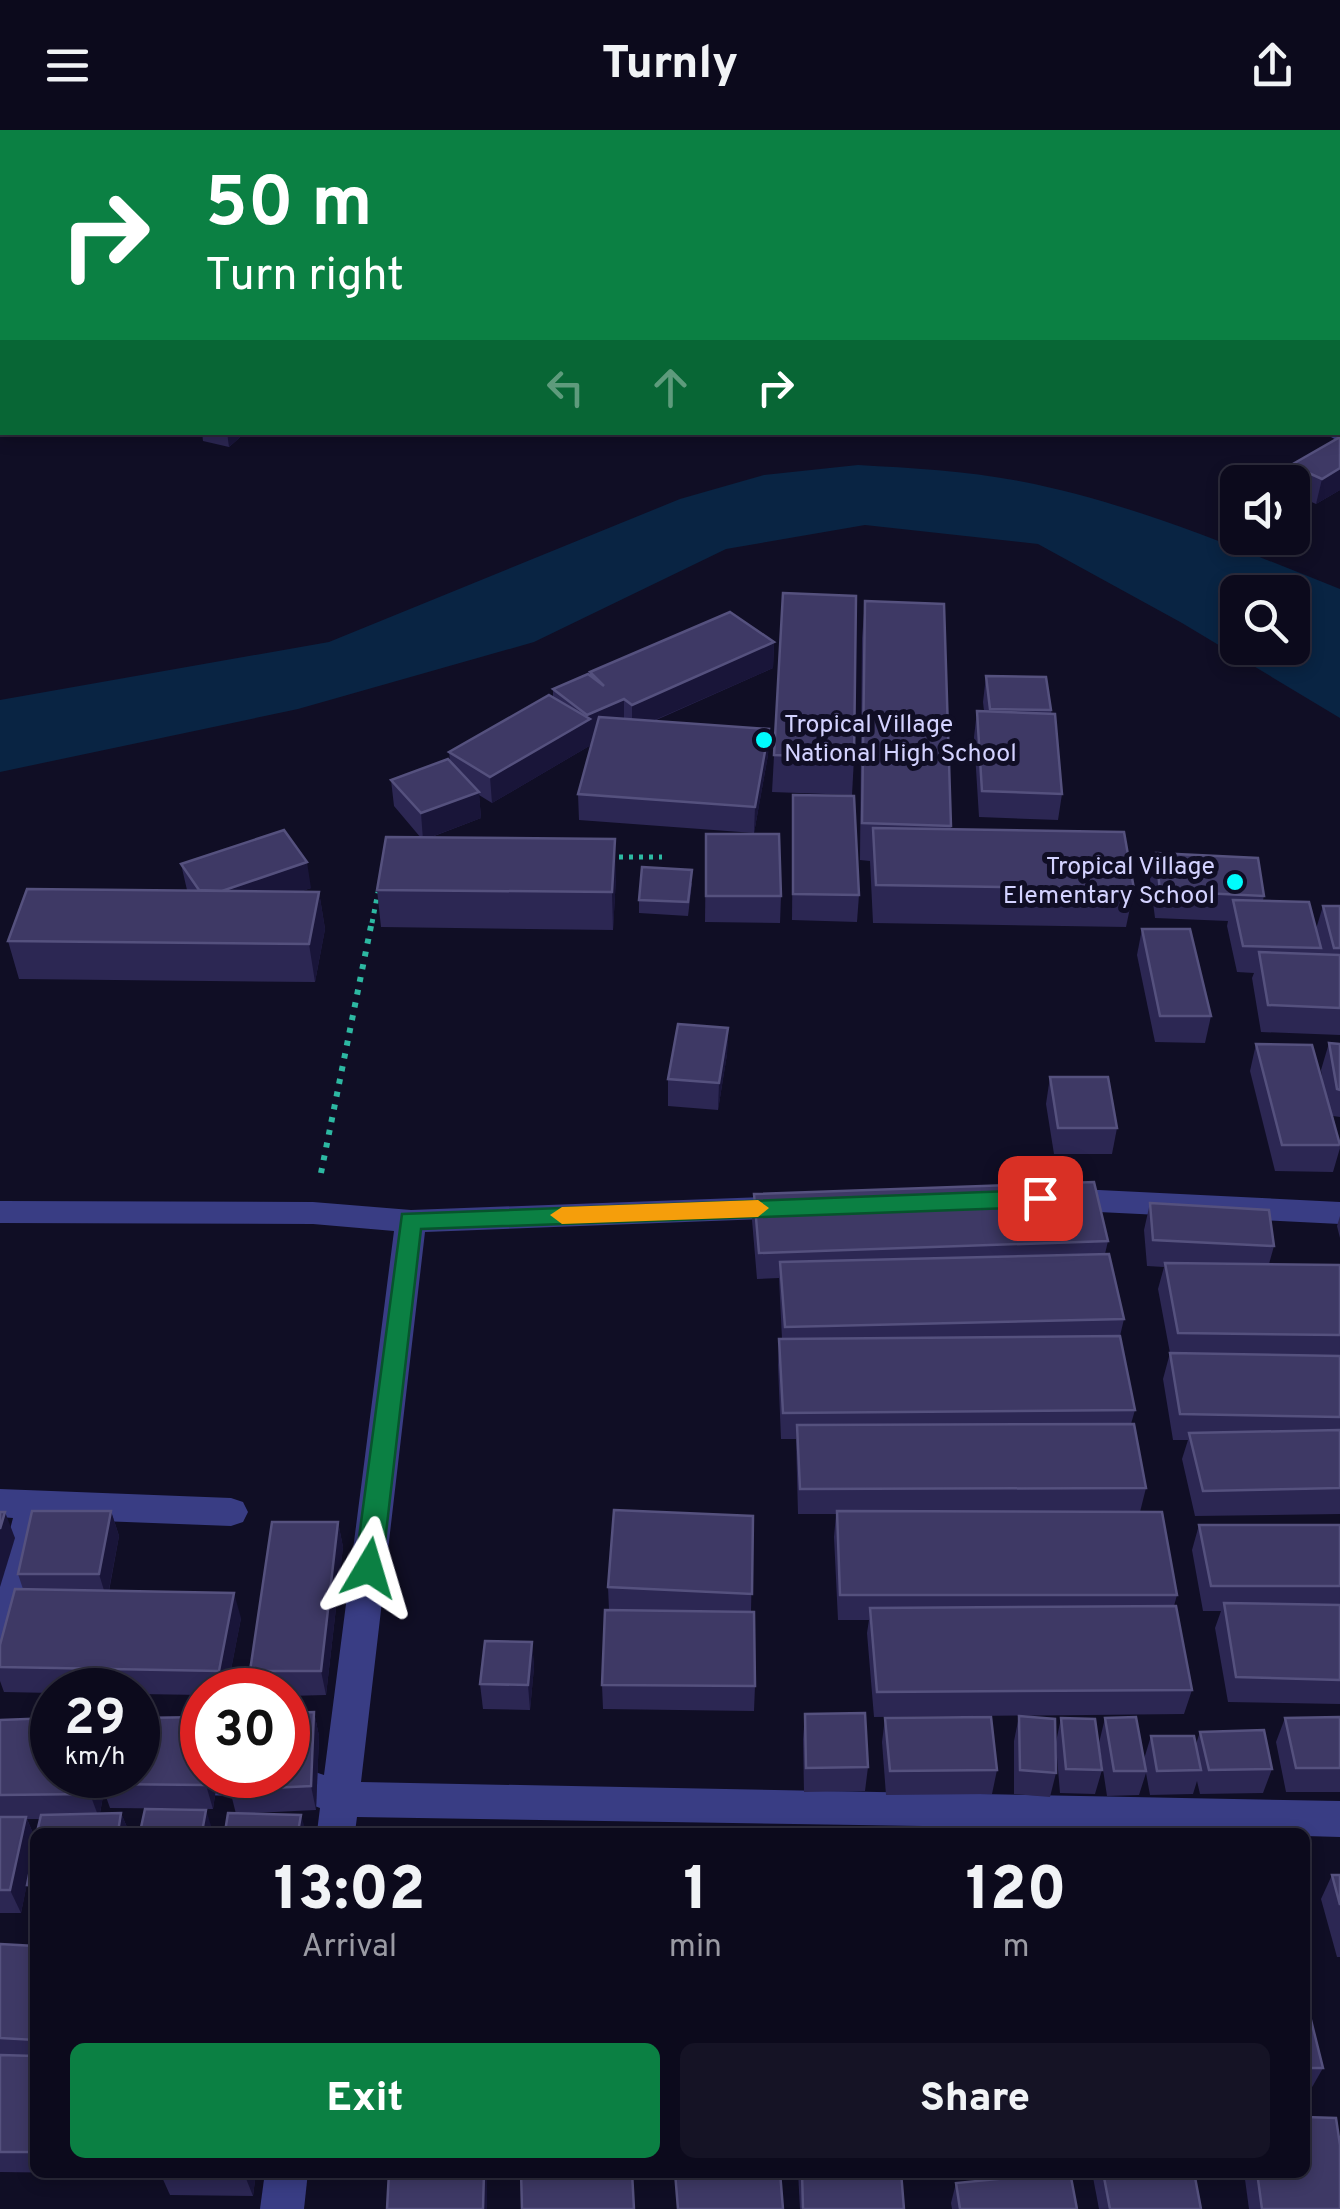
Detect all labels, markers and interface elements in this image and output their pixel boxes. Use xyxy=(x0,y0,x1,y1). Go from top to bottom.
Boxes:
text: Turnly xyxy=(602,37,738,94)
icon: menu xyxy=(40,38,95,93)
icon: share xyxy=(1245,38,1300,93)
text: 50 m xyxy=(205,162,372,251)
icon: right xyxy=(40,170,170,300)
text: Turn right xyxy=(205,249,404,306)
icon: left xyxy=(538,360,593,415)
icon: ahead xyxy=(643,360,698,415)
icon: right xyxy=(748,360,803,415)
map controls xyxy=(1220,465,1310,665)
button: sound xyxy=(1220,465,1310,555)
button: search xyxy=(1220,575,1310,665)
place label: Tropical Village National High School xyxy=(784,710,1017,771)
marker: Tropical Village National High School xyxy=(753,729,775,751)
place label: Tropical Village Elementary School xyxy=(1003,852,1215,913)
marker: Tropical Village Elementary School xyxy=(1224,871,1246,893)
pin xyxy=(998,1156,1083,1241)
icon: arrive xyxy=(1013,1171,1068,1226)
position arrow xyxy=(317,1516,421,1620)
speed limit sign: 30 xyxy=(180,1668,310,1798)
text: 29 xyxy=(64,1689,126,1752)
text: km/h xyxy=(65,1742,125,1774)
text: 13:02 xyxy=(273,1855,425,1931)
text: 1 xyxy=(683,1855,708,1931)
text: 120 xyxy=(966,1855,1067,1931)
text: Arrival xyxy=(302,1928,397,1968)
text: min xyxy=(669,1928,722,1968)
text: m xyxy=(1002,1928,1030,1968)
button: Exit xyxy=(70,2043,660,2158)
button: Share xyxy=(680,2043,1270,2158)

